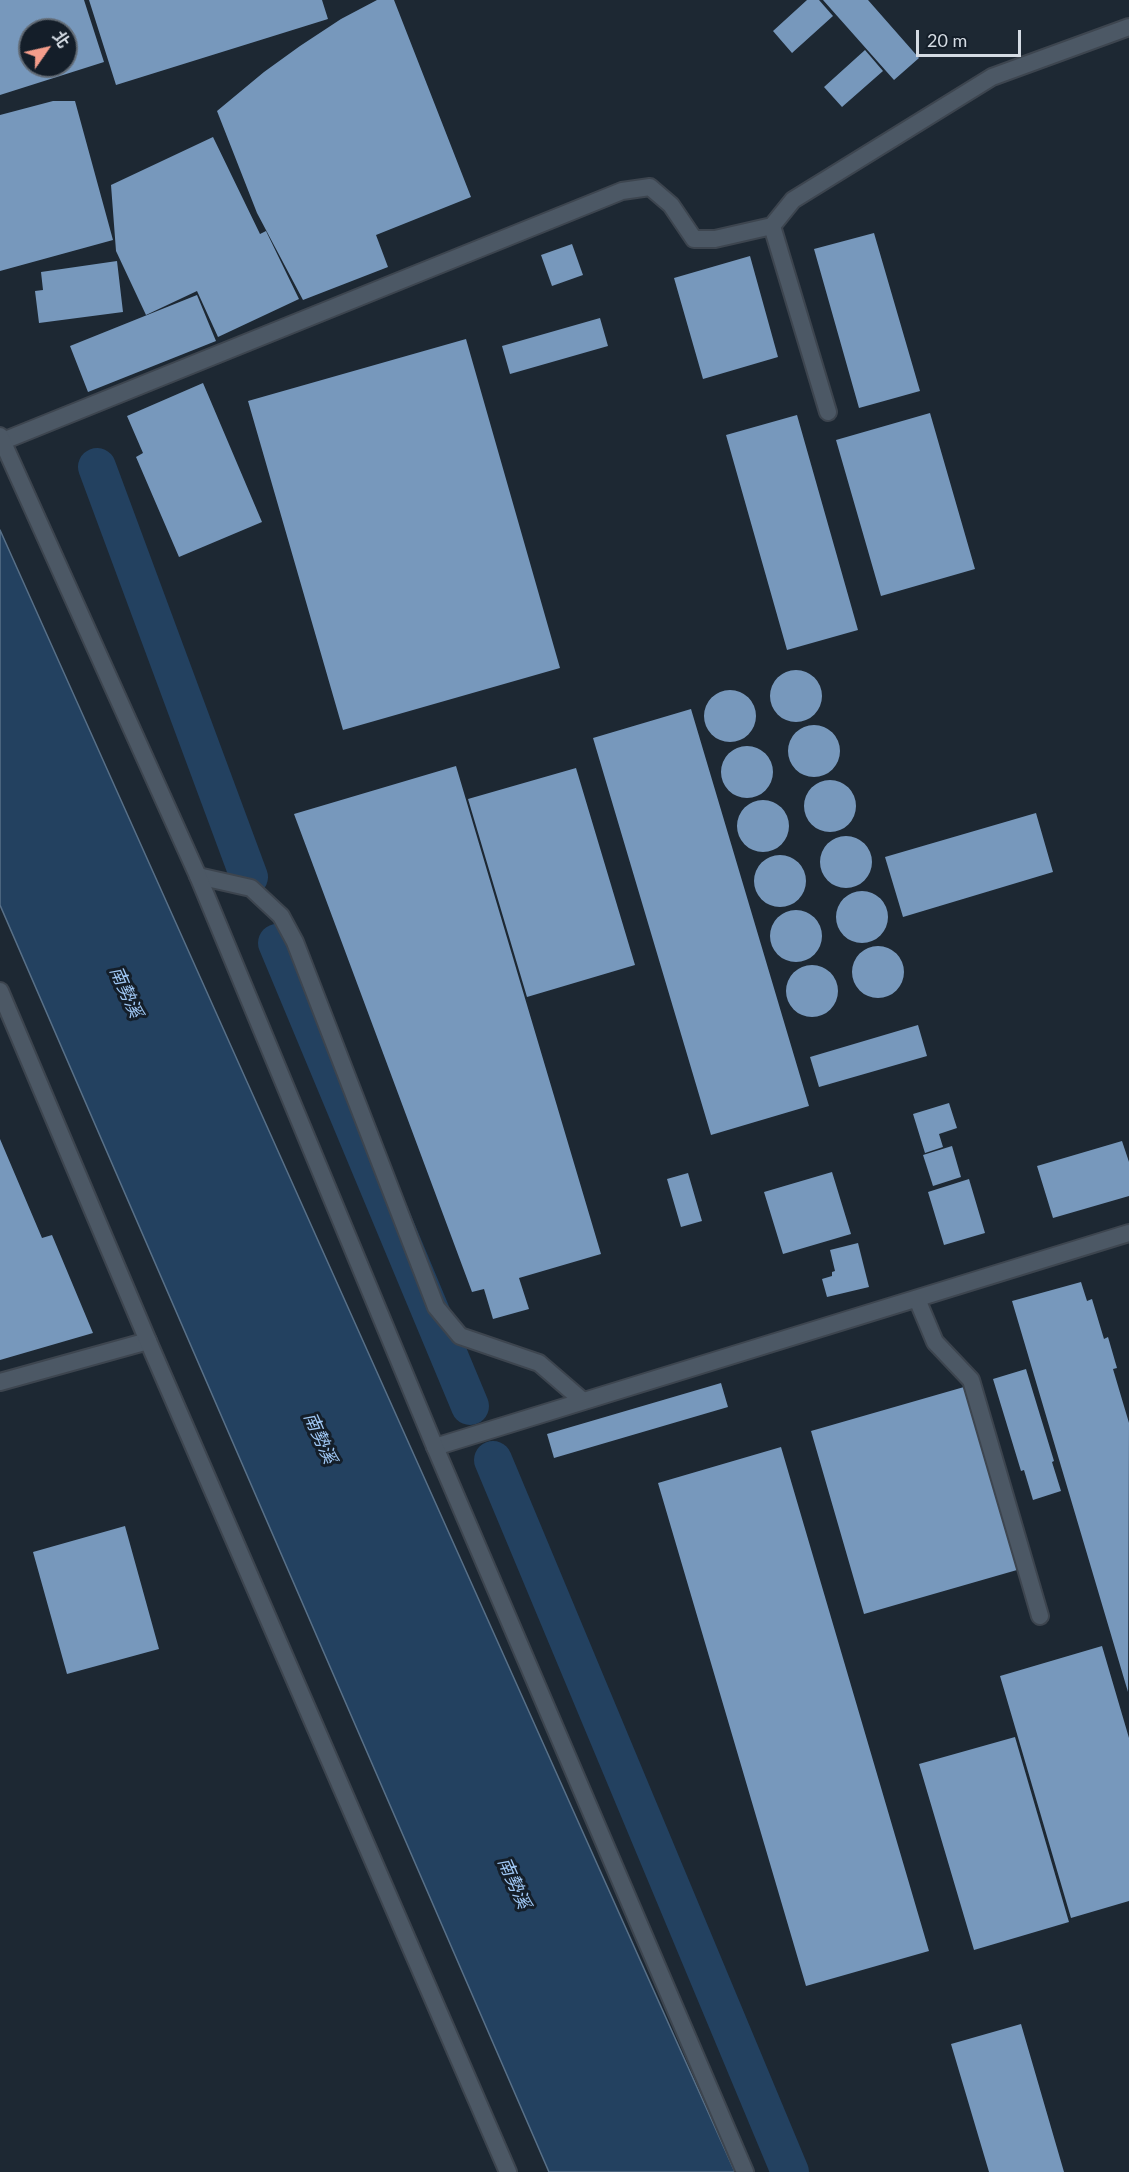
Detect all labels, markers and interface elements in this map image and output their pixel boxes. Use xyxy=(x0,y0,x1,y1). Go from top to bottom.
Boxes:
north arrow xyxy=(18,18,78,78)
scale bar xyxy=(919,18,1024,56)
text: 北 xyxy=(49,27,74,51)
text: 20 m xyxy=(927,29,967,51)
water label: 南勢溪 xyxy=(105,963,147,1021)
water label: 南勢溪 xyxy=(299,1409,341,1467)
water label: 南勢溪 xyxy=(493,1854,535,1912)

